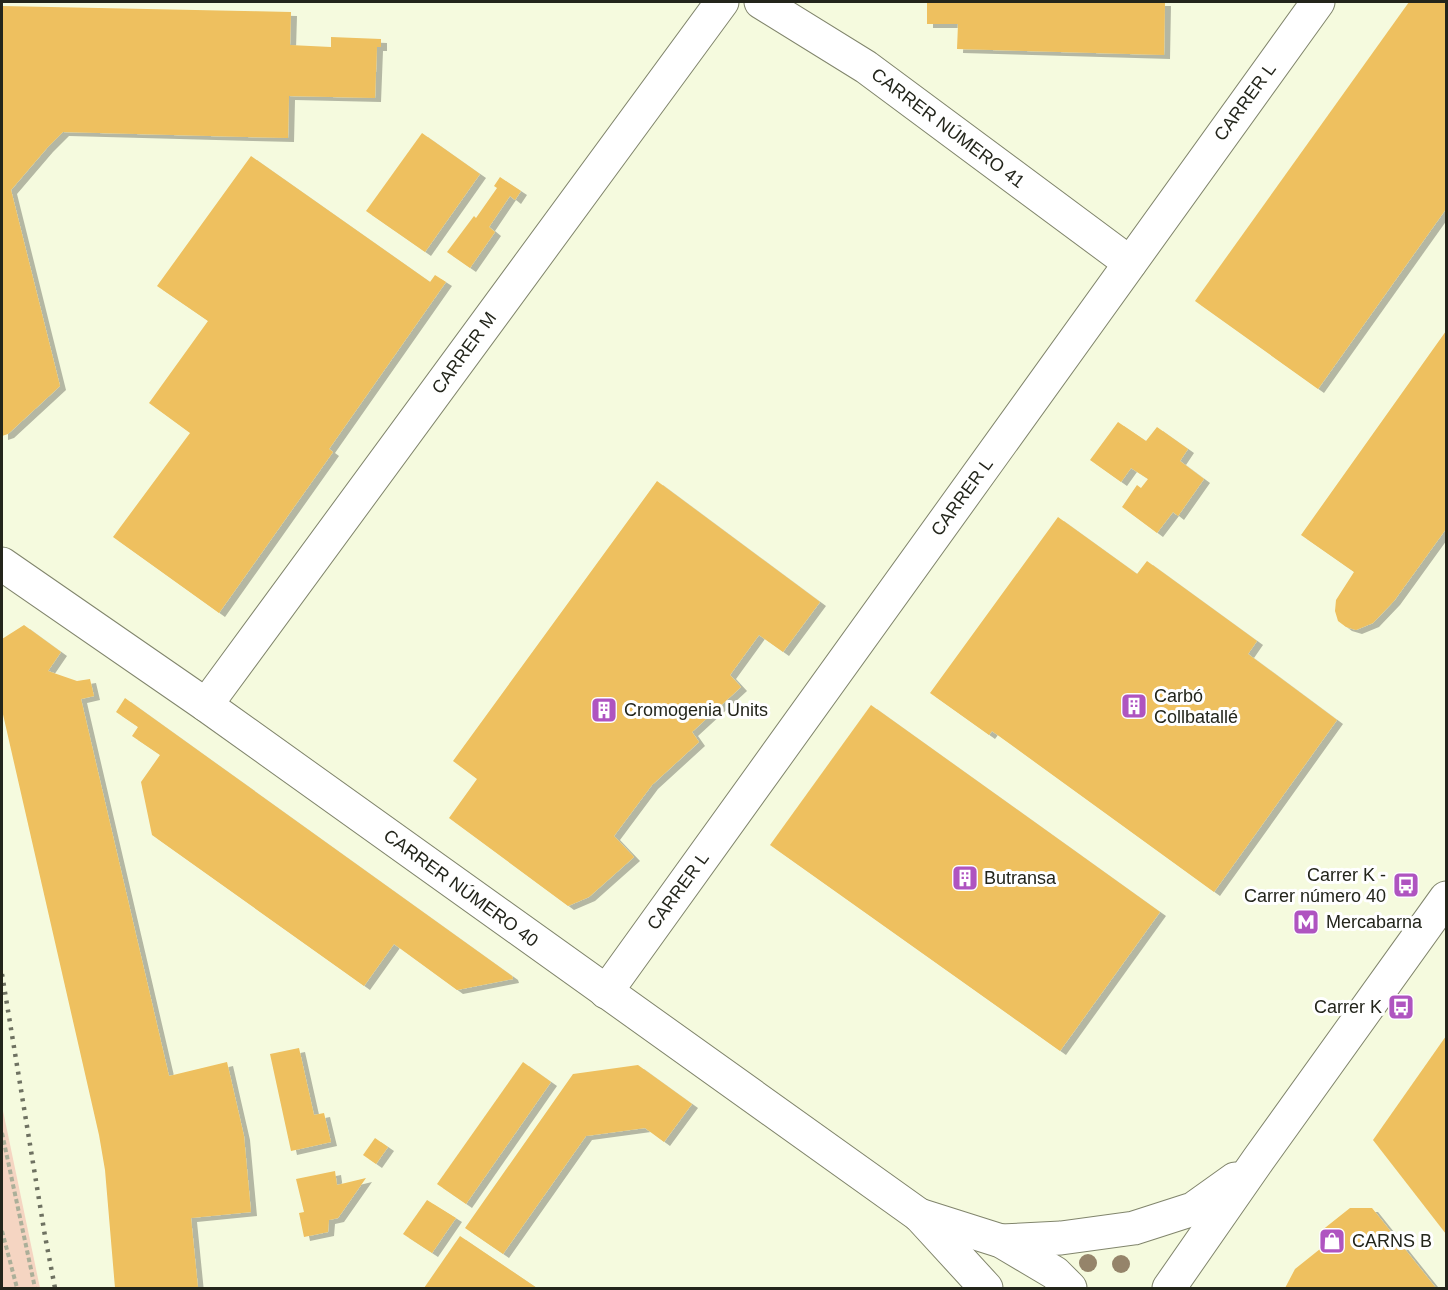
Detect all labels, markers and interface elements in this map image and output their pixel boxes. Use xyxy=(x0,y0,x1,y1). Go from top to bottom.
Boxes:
street label: CARRER L xyxy=(1210,59,1280,145)
street label: CARRER NÚMERO 41 xyxy=(868,63,1029,192)
street label: CARRER M xyxy=(428,308,500,398)
street label: CARRER L xyxy=(927,454,997,540)
place label: Carbó Collbatallé xyxy=(1154,686,1238,727)
building icon: Carbó Collbatallé xyxy=(1119,691,1149,721)
building icon: Cromogenia Units xyxy=(589,695,619,725)
place label: Cromogenia Units xyxy=(624,700,768,720)
street label: CARRER NÚMERO 40 xyxy=(380,824,543,951)
street label: CARRER L xyxy=(643,848,713,934)
building icon: Butransa xyxy=(950,863,980,893)
place label: Carrer K - Carrer número 40 xyxy=(1244,865,1386,906)
place label: Butransa xyxy=(984,868,1057,888)
bus stop icon: Carrer K - Carrer número 40 xyxy=(1391,870,1421,900)
metro station icon: Mercabarna xyxy=(1291,907,1321,937)
place label: Mercabarna xyxy=(1326,912,1423,932)
bus stop icon: Carrer K xyxy=(1386,992,1416,1022)
place label: Carrer K xyxy=(1314,997,1382,1017)
shop icon: CARNS B xyxy=(1317,1226,1347,1256)
place label: CARNS B xyxy=(1352,1231,1432,1251)

